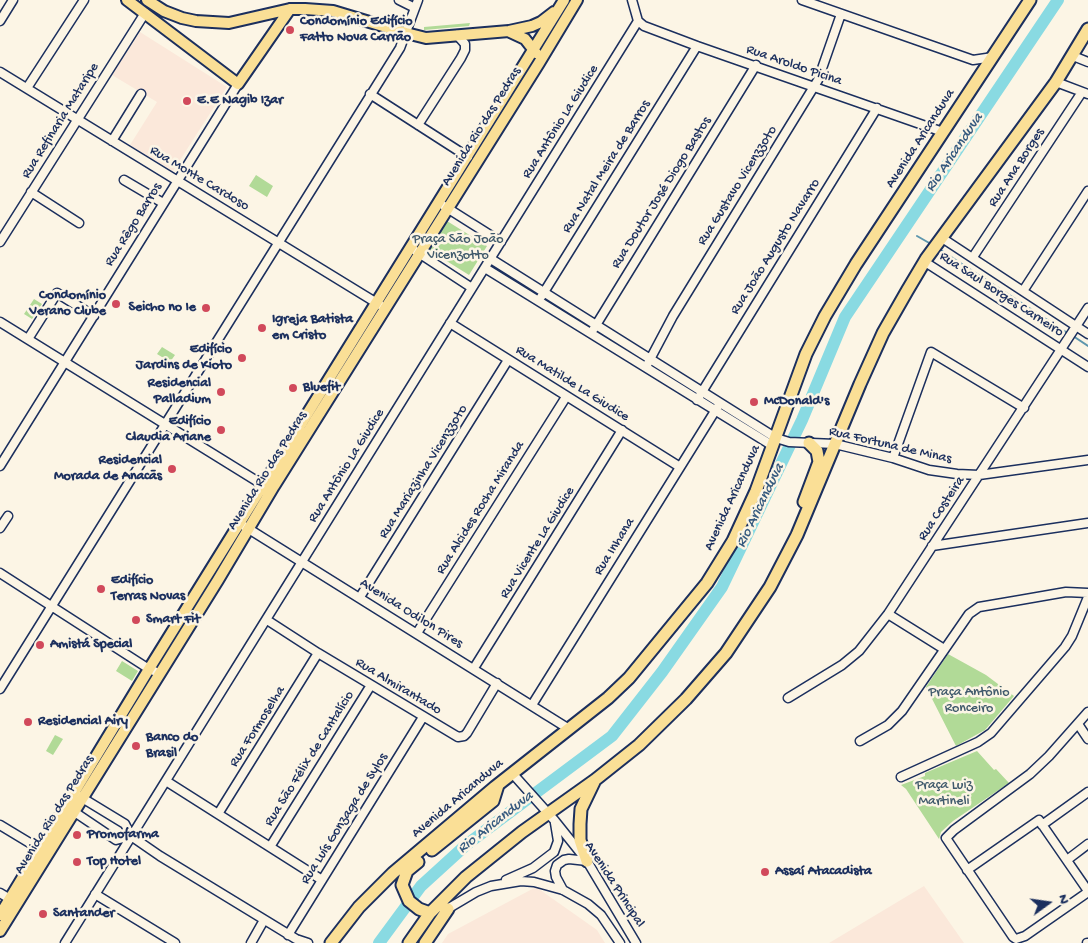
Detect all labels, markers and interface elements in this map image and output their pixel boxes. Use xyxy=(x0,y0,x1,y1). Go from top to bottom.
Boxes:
place label: Condomínio Edifício Fatto Nova Carrão xyxy=(300,14,413,46)
marker: Condomínio Edifício Fatto Nova Carrão xyxy=(284,24,296,36)
street label: Rua Aroldo Picina xyxy=(744,42,844,90)
street label: Rua Refinaria Mataripe xyxy=(19,60,103,182)
street label: Rua Antônio La Giudice xyxy=(519,62,603,182)
street label: Avenida Rio das Pedras xyxy=(439,64,525,190)
street label: Avenida Aricanduva xyxy=(883,86,959,192)
place label: E.E Nagib Izar xyxy=(197,93,283,109)
marker: E.E Nagib Izar xyxy=(181,95,193,107)
street label: Rua Natal Meira de Barros xyxy=(559,97,655,237)
water label: Rio Aricanduva xyxy=(922,110,988,196)
street label: Rua Doutor José Diogo Bastos xyxy=(608,114,716,272)
street label: Rua Gustavo Vicenzzoto xyxy=(694,123,782,249)
street label: Rua Ana Borges xyxy=(985,125,1049,211)
street label: Rua Monte Cardoso xyxy=(146,143,252,215)
street label: Rua João Augusto Navarro xyxy=(727,176,825,318)
street label: Rua Rêgo Barros xyxy=(102,180,166,270)
park label: Praça São João Vicenzotto xyxy=(413,232,503,264)
street label: Rua Saul Borges Carneiro xyxy=(936,249,1066,341)
place label: Condomínio Verano Clube xyxy=(29,288,106,321)
marker: Condomínio Verano Clube xyxy=(110,298,122,310)
place label: Seicho no Ie xyxy=(129,300,196,316)
marker: Seicho no Ie xyxy=(200,302,212,314)
place label: Igreja Batista em Cristo xyxy=(272,312,353,344)
marker: Igreja Batista em Cristo xyxy=(256,322,268,334)
place label: Edifício Jardins de Kioto xyxy=(136,342,232,374)
street label: Rua Matilde La Giudice xyxy=(512,342,632,426)
marker: Edifício Jardins de Kioto xyxy=(236,352,248,364)
place label: Residencial Palladium xyxy=(148,376,211,408)
place label: Bluefit xyxy=(303,380,340,396)
marker: Bluefit xyxy=(287,382,299,394)
marker: Residencial Palladium xyxy=(215,386,227,398)
place label: McDonald's xyxy=(764,394,829,410)
marker: McDonald's xyxy=(748,396,760,408)
street label: Rua Mariazinha Vicenzzoto xyxy=(376,402,472,542)
street label: Rua Antônio La Giudice xyxy=(305,406,389,526)
street label: Avenida Rio das Pedras xyxy=(225,408,311,534)
place label: Edifício Claudia Ariane xyxy=(126,414,211,447)
marker: Edifício Claudia Ariane xyxy=(215,424,227,436)
street label: Rua Fortuna de Minas xyxy=(827,424,953,468)
street label: Rua Alcides Rocha Miranda xyxy=(433,438,529,578)
street label: Avenida Aricanduva xyxy=(701,442,765,554)
place label: Residencial Morada de Anacãs xyxy=(54,453,162,486)
water label: Rio Aricanduva xyxy=(733,461,789,551)
marker: Residencial Morada de Anacãs xyxy=(166,463,178,475)
street label: Rua Costeira xyxy=(915,474,969,544)
street label: Rua Vicente La Giudice xyxy=(497,484,579,602)
street label: Rua Inhana xyxy=(591,515,639,579)
place label: Edifício Terras Novas xyxy=(111,573,185,606)
street label: Avenida Odilon Pires xyxy=(356,575,466,653)
marker: Edifício Terras Novas xyxy=(95,583,107,595)
place label: Smart Fit xyxy=(146,612,200,628)
marker: Smart Fit xyxy=(130,614,142,626)
place label: Amistá Special xyxy=(50,637,132,653)
marker: Amistá Special xyxy=(34,639,46,651)
street label: Rua Almirantado xyxy=(352,655,444,719)
street label: Rua Formoselha xyxy=(226,683,290,771)
park label: Praça Antônio Ronceiro xyxy=(928,685,1010,718)
street label: Rua São Félix de Cantalício xyxy=(261,688,359,830)
place label: Residencial Airy xyxy=(38,714,128,730)
marker: Residencial Airy xyxy=(22,716,34,728)
place label: Banco do Brasil xyxy=(146,730,198,762)
marker: Banco do Brasil xyxy=(130,740,142,752)
street label: Rua Luís Gonzaga de Sylos xyxy=(298,750,392,888)
street label: Avenida Rio das Pedras xyxy=(12,752,98,878)
street label: Avenida Aricanduva xyxy=(409,756,507,842)
park label: Praça Luiz Martineli xyxy=(915,778,973,810)
water label: Rio Aricanduva xyxy=(455,788,537,858)
place label: Promofarma xyxy=(87,827,159,843)
marker: Promofarma xyxy=(71,829,83,841)
street label: Avenida Principal xyxy=(580,839,648,931)
place label: Top Hotel xyxy=(87,854,141,870)
marker: Top Hotel xyxy=(71,856,83,868)
place label: Assaí Atacadista xyxy=(775,864,872,880)
marker: Assaí Atacadista xyxy=(759,866,771,878)
north arrow xyxy=(1023,878,1073,928)
text: N xyxy=(1054,893,1072,906)
place label: Santander xyxy=(53,906,114,922)
marker: Santander xyxy=(37,908,49,920)

